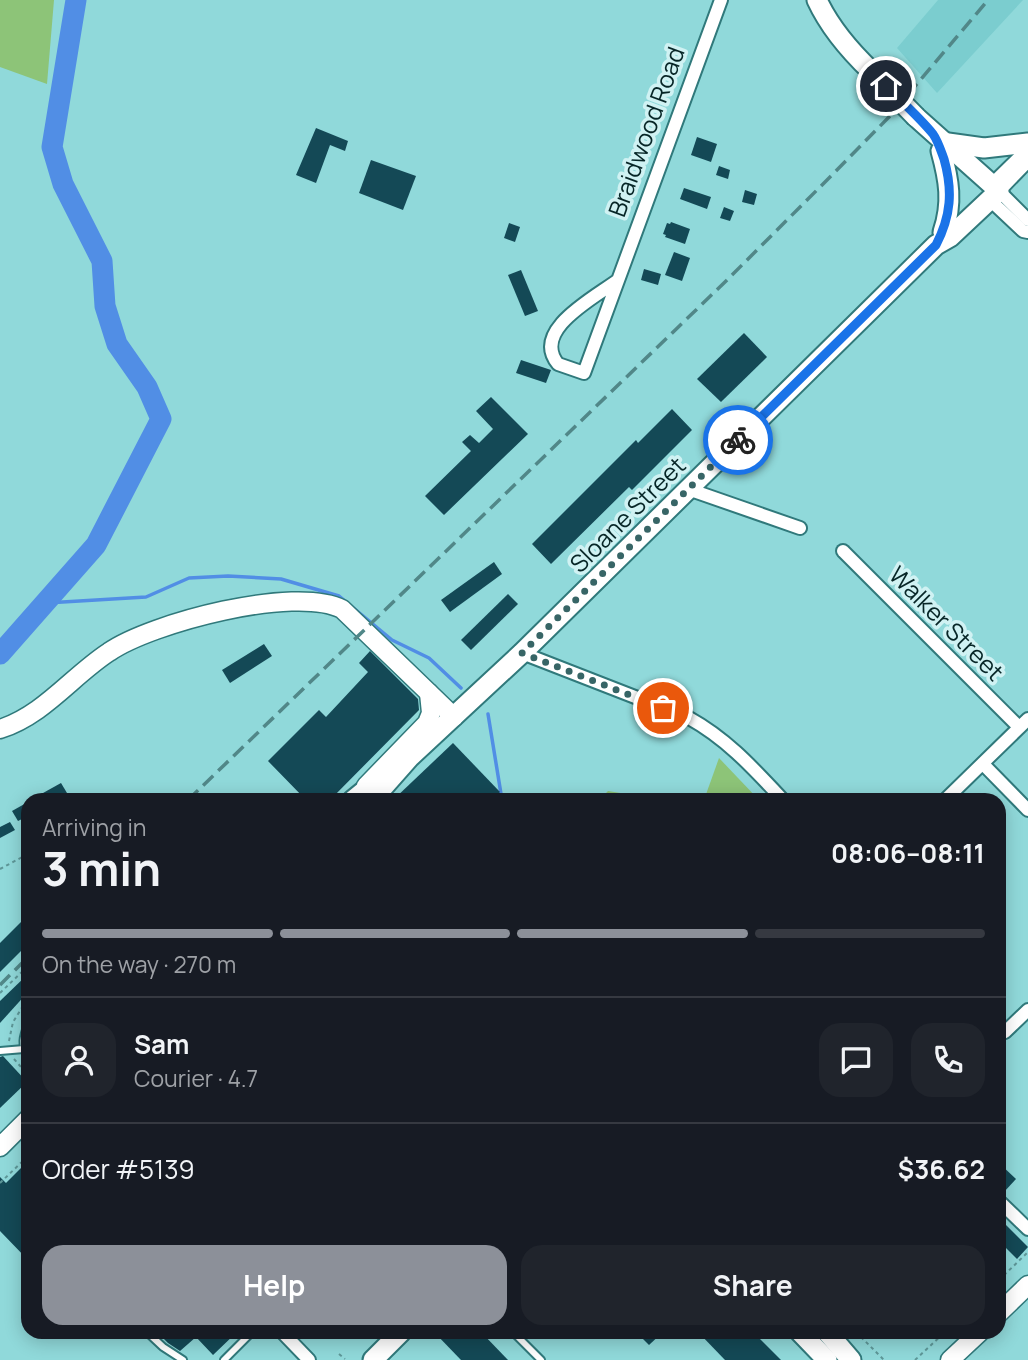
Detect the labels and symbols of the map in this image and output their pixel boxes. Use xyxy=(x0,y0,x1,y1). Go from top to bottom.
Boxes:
street label: Braidwood Road xyxy=(600,42,692,221)
pin xyxy=(856,56,916,116)
courier xyxy=(703,405,773,475)
street label: Sloane Street xyxy=(562,449,692,579)
street label: Walker Street xyxy=(882,558,1012,688)
pin xyxy=(633,678,693,738)

